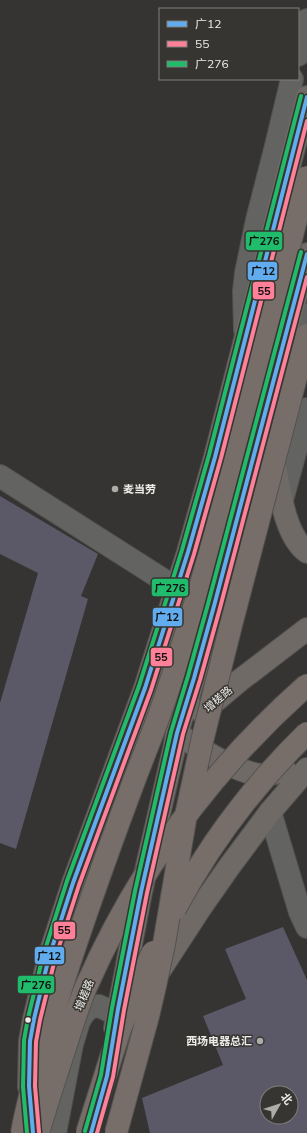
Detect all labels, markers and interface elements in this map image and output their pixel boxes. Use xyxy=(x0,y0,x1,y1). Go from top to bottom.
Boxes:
legend xyxy=(159,8,299,80)
text: 广12 xyxy=(195,16,221,31)
text: 55 xyxy=(195,36,209,51)
text: 广276 xyxy=(195,56,229,71)
line badge: 广276 xyxy=(245,231,283,251)
text: 广276 xyxy=(249,234,280,248)
line badge: 广12 xyxy=(247,261,278,281)
text: 广12 xyxy=(251,264,275,278)
line badge: 55 xyxy=(252,281,275,300)
text: 55 xyxy=(257,284,271,298)
place label: 麦当劳 xyxy=(123,482,156,496)
marker: 麦当劳 xyxy=(110,484,120,494)
line badge: 广276 xyxy=(151,578,189,597)
text: 广276 xyxy=(155,581,186,595)
line badge: 广12 xyxy=(152,607,183,627)
text: 广12 xyxy=(155,610,179,624)
line badge: 55 xyxy=(150,647,173,667)
text: 55 xyxy=(154,650,168,664)
street label: 增槎路 xyxy=(201,683,235,715)
line badge: 55 xyxy=(53,921,76,940)
text: 55 xyxy=(57,923,71,937)
line badge: 广12 xyxy=(34,946,65,965)
text: 广12 xyxy=(37,949,61,963)
line badge: 广276 xyxy=(17,975,55,994)
street label: 增槎路 xyxy=(71,977,97,1013)
text: 广276 xyxy=(21,978,52,992)
unlabelled marker xyxy=(23,1015,33,1025)
place label: 西场电器总汇 xyxy=(186,1034,252,1048)
marker: 西场电器总汇 xyxy=(255,1036,265,1046)
north arrow xyxy=(259,1085,299,1125)
text: 北 xyxy=(278,1090,296,1107)

